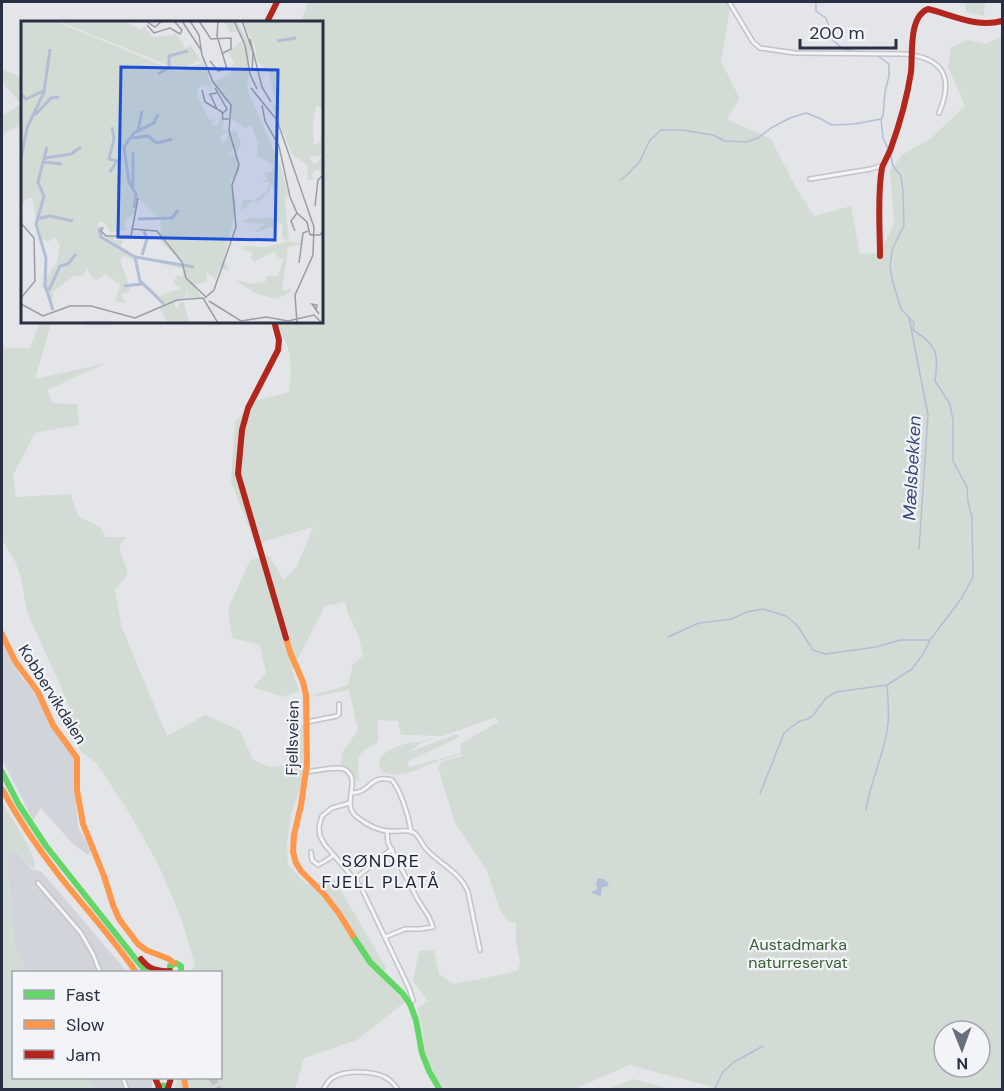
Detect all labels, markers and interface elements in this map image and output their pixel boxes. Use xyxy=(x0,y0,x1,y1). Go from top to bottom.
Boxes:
scale bar xyxy=(800,12,896,50)
inset map xyxy=(21,21,322,322)
text: 200 m xyxy=(809,21,865,45)
water label: Mælsbekken xyxy=(897,415,927,521)
street label: Kobbervikdalen xyxy=(14,640,92,748)
street label: Fjellsveien xyxy=(281,700,304,776)
district label: SØNDRE FJELL PLATÅ xyxy=(321,849,441,894)
park label: Austadmarka naturreservat xyxy=(748,934,848,973)
legend xyxy=(12,971,222,1079)
text: Fast xyxy=(66,983,101,1007)
text: Slow xyxy=(66,1013,105,1037)
north arrow xyxy=(932,1019,992,1079)
text: Jam xyxy=(66,1043,101,1067)
text: N xyxy=(956,1053,968,1074)

